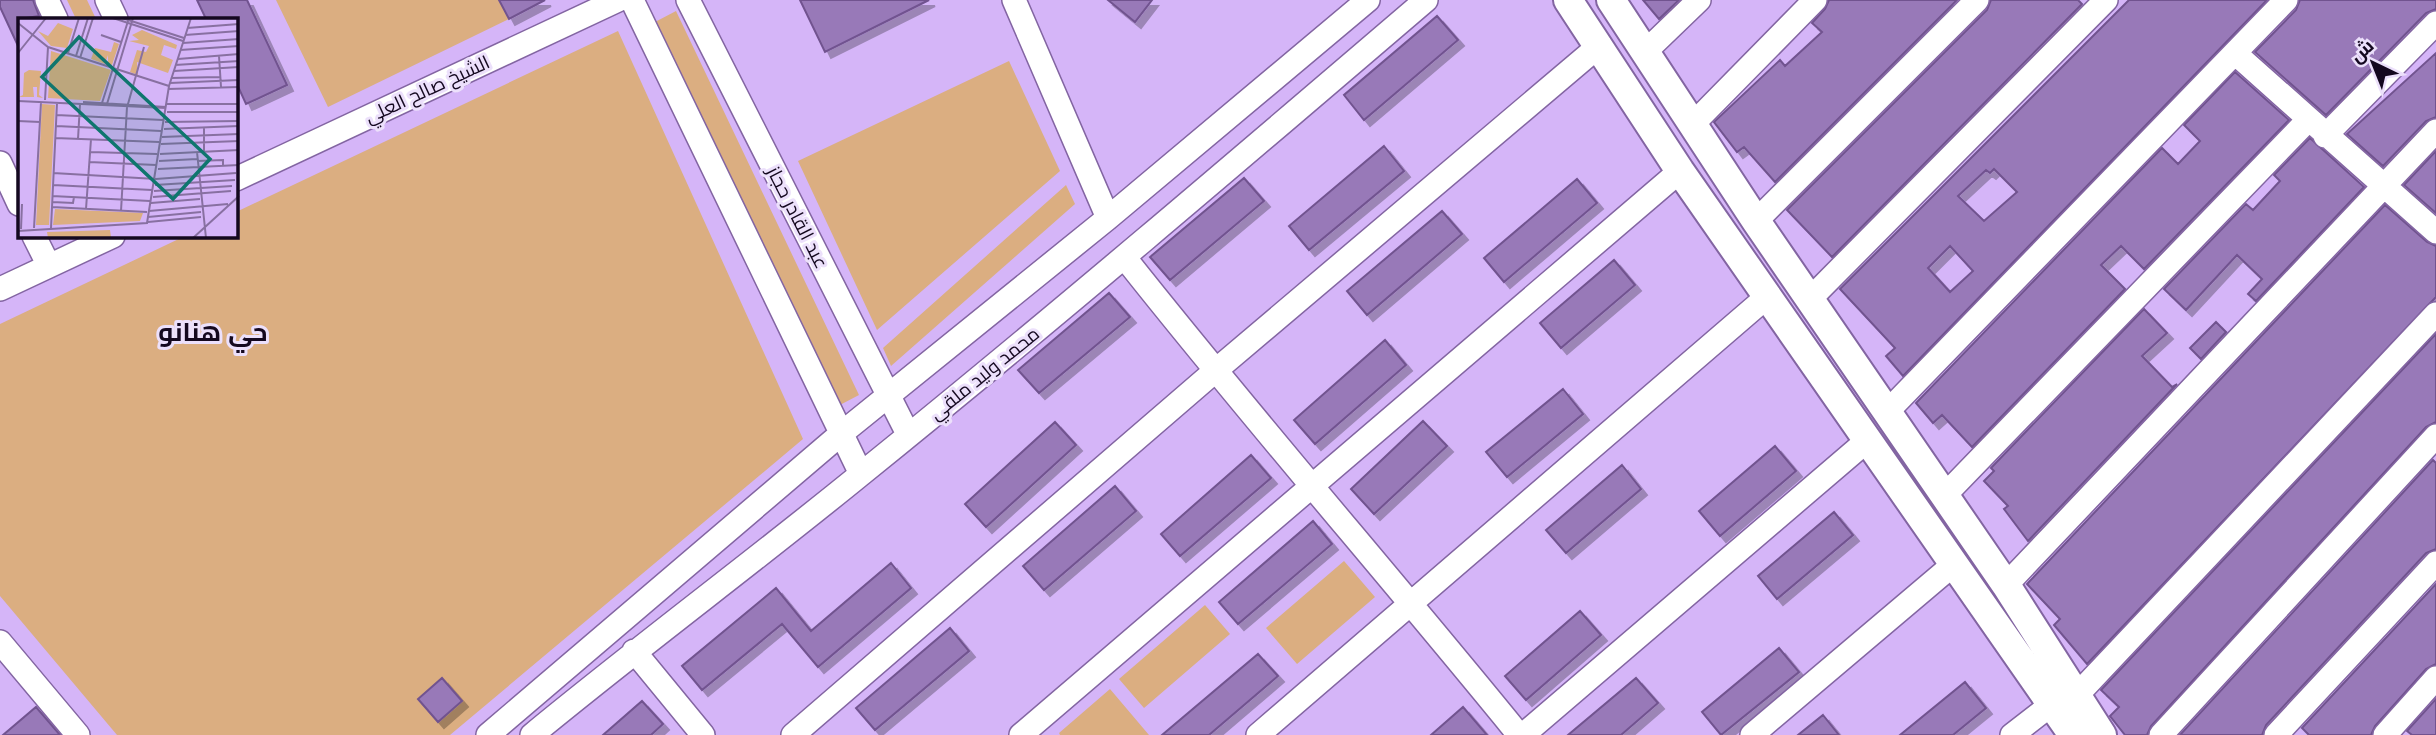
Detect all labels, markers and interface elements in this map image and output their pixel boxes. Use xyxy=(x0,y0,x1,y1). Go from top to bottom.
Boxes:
inset map xyxy=(18,18,238,238)
north arrow xyxy=(2338,28,2408,98)
text: ش xyxy=(2344,33,2379,68)
street label: الشيخ صالح العلي xyxy=(361,50,494,131)
street label: عبد القادر حجاز xyxy=(761,161,834,272)
district label: حي هنانو xyxy=(158,315,268,353)
street label: محمد وليد ملقي xyxy=(924,321,1046,427)

